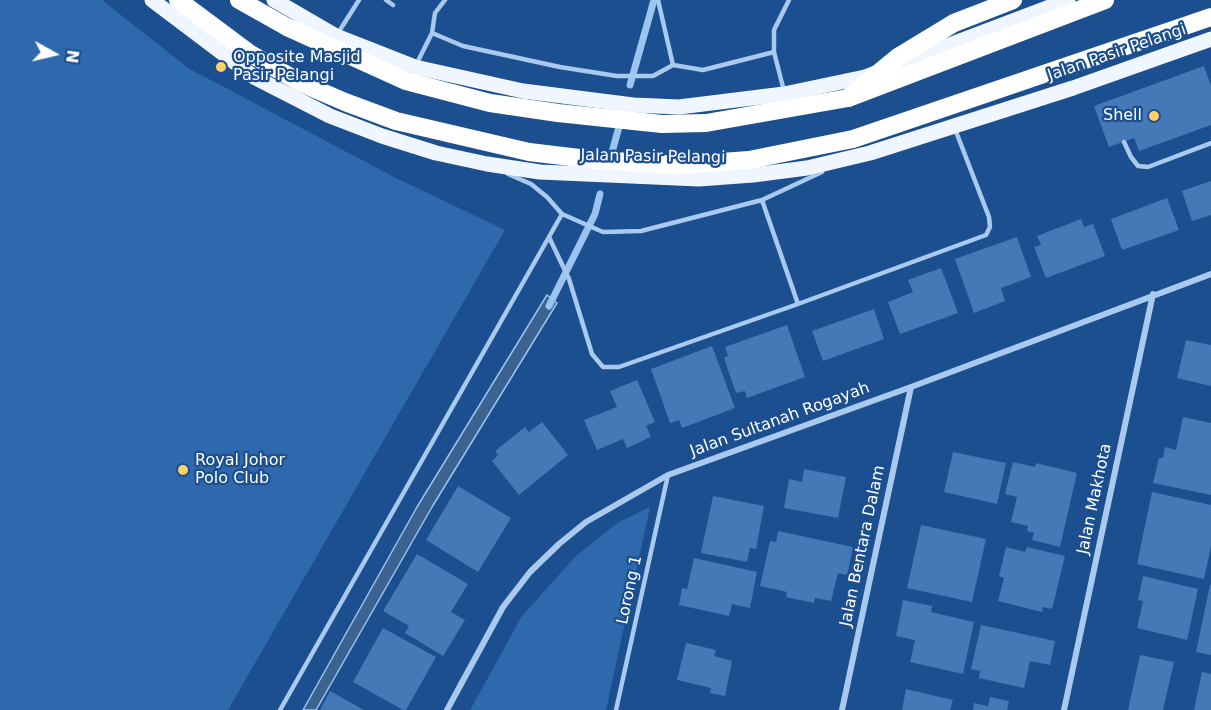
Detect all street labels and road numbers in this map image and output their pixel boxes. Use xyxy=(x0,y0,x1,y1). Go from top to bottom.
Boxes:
street label: Jalan Pasir Pelangi xyxy=(1045,20,1189,86)
street label: Jalan Pasir Pelangi xyxy=(580,146,726,168)
street label: Jalan Sultanah Rogayah xyxy=(688,379,872,461)
street label: Jalan Makhota xyxy=(1074,442,1116,556)
street label: Jalan Bentara Dalam xyxy=(837,464,889,628)
street label: Lorong 1 xyxy=(613,554,647,626)

